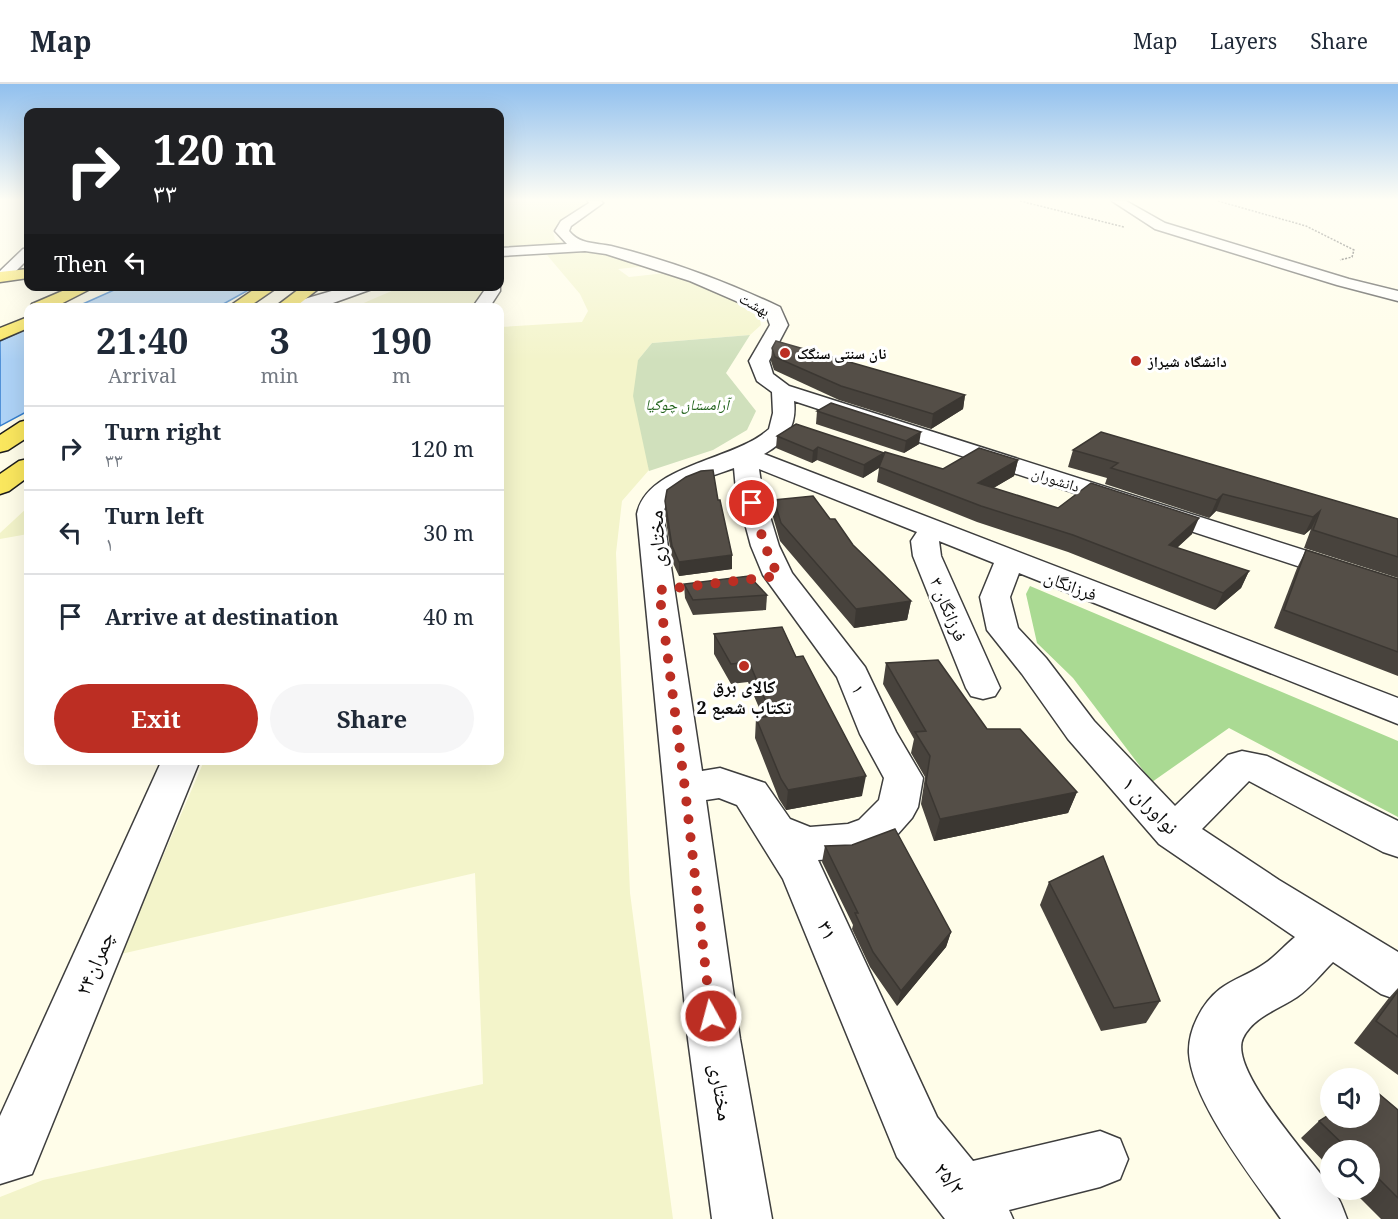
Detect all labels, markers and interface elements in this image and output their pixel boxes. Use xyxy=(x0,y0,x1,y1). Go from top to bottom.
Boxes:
text: Map xyxy=(30,22,92,60)
text: Map xyxy=(1133,27,1177,55)
text: Layers xyxy=(1210,27,1277,55)
text: Share xyxy=(1310,27,1368,55)
text: 120 m xyxy=(153,120,277,177)
icon: right xyxy=(54,132,132,210)
text: ۳۳ xyxy=(153,174,177,211)
icon: left xyxy=(119,246,152,279)
text: Then xyxy=(54,248,107,278)
street label: بهشت xyxy=(736,287,774,321)
text: 21:40 xyxy=(96,316,188,365)
text: 3 xyxy=(269,316,290,365)
text: 190 xyxy=(371,316,432,365)
place label: نان سنتی سنگک xyxy=(797,343,886,363)
marker: نان سنتی سنگک xyxy=(778,346,792,360)
place label: دانشگاه شیراز xyxy=(1147,351,1227,371)
marker: دانشگاه شیراز xyxy=(1129,354,1143,368)
text: Arrival xyxy=(108,362,176,389)
text: min xyxy=(261,362,299,389)
text: m xyxy=(392,362,411,389)
park label: آرامستان چوگیا xyxy=(645,394,733,414)
text: Turn right xyxy=(105,416,221,446)
icon: right xyxy=(54,432,87,465)
text: 120 m xyxy=(411,433,474,463)
text: ۳۳ xyxy=(105,446,123,473)
street label: دانشوران xyxy=(1029,462,1082,497)
pin xyxy=(726,477,777,528)
icon: arrive xyxy=(735,486,768,519)
text: Turn left xyxy=(105,500,204,530)
street label: مختاری xyxy=(641,510,671,568)
icon: left xyxy=(54,516,87,549)
text: 30 m xyxy=(423,517,474,547)
text: ۱ xyxy=(105,530,114,557)
street label: فرزانگان xyxy=(1041,564,1101,606)
street label: فرزانگان ۳ xyxy=(925,573,973,645)
icon: arrive xyxy=(54,600,87,633)
text: Arrive at destination xyxy=(105,601,339,631)
text: 40 m xyxy=(423,601,474,631)
marker: کالای برق تکتاب شعبع 2 xyxy=(737,659,751,673)
place label: کالای برق تکتاب شعبع 2 xyxy=(697,674,792,720)
street label: ۱ xyxy=(846,681,872,697)
button: Exit xyxy=(54,684,258,753)
button: Share xyxy=(270,684,474,753)
street label: نواوران ۱ xyxy=(1116,770,1186,840)
street label: ۳۱ xyxy=(811,916,845,944)
street label: چمران۲۴ xyxy=(68,927,120,999)
position arrow xyxy=(679,984,743,1048)
street label: مختاری xyxy=(704,1061,740,1123)
map controls xyxy=(1320,1068,1380,1200)
button: sound xyxy=(1320,1068,1380,1128)
button: search xyxy=(1320,1140,1380,1200)
street label: ۲۵/۲ xyxy=(928,1156,972,1200)

